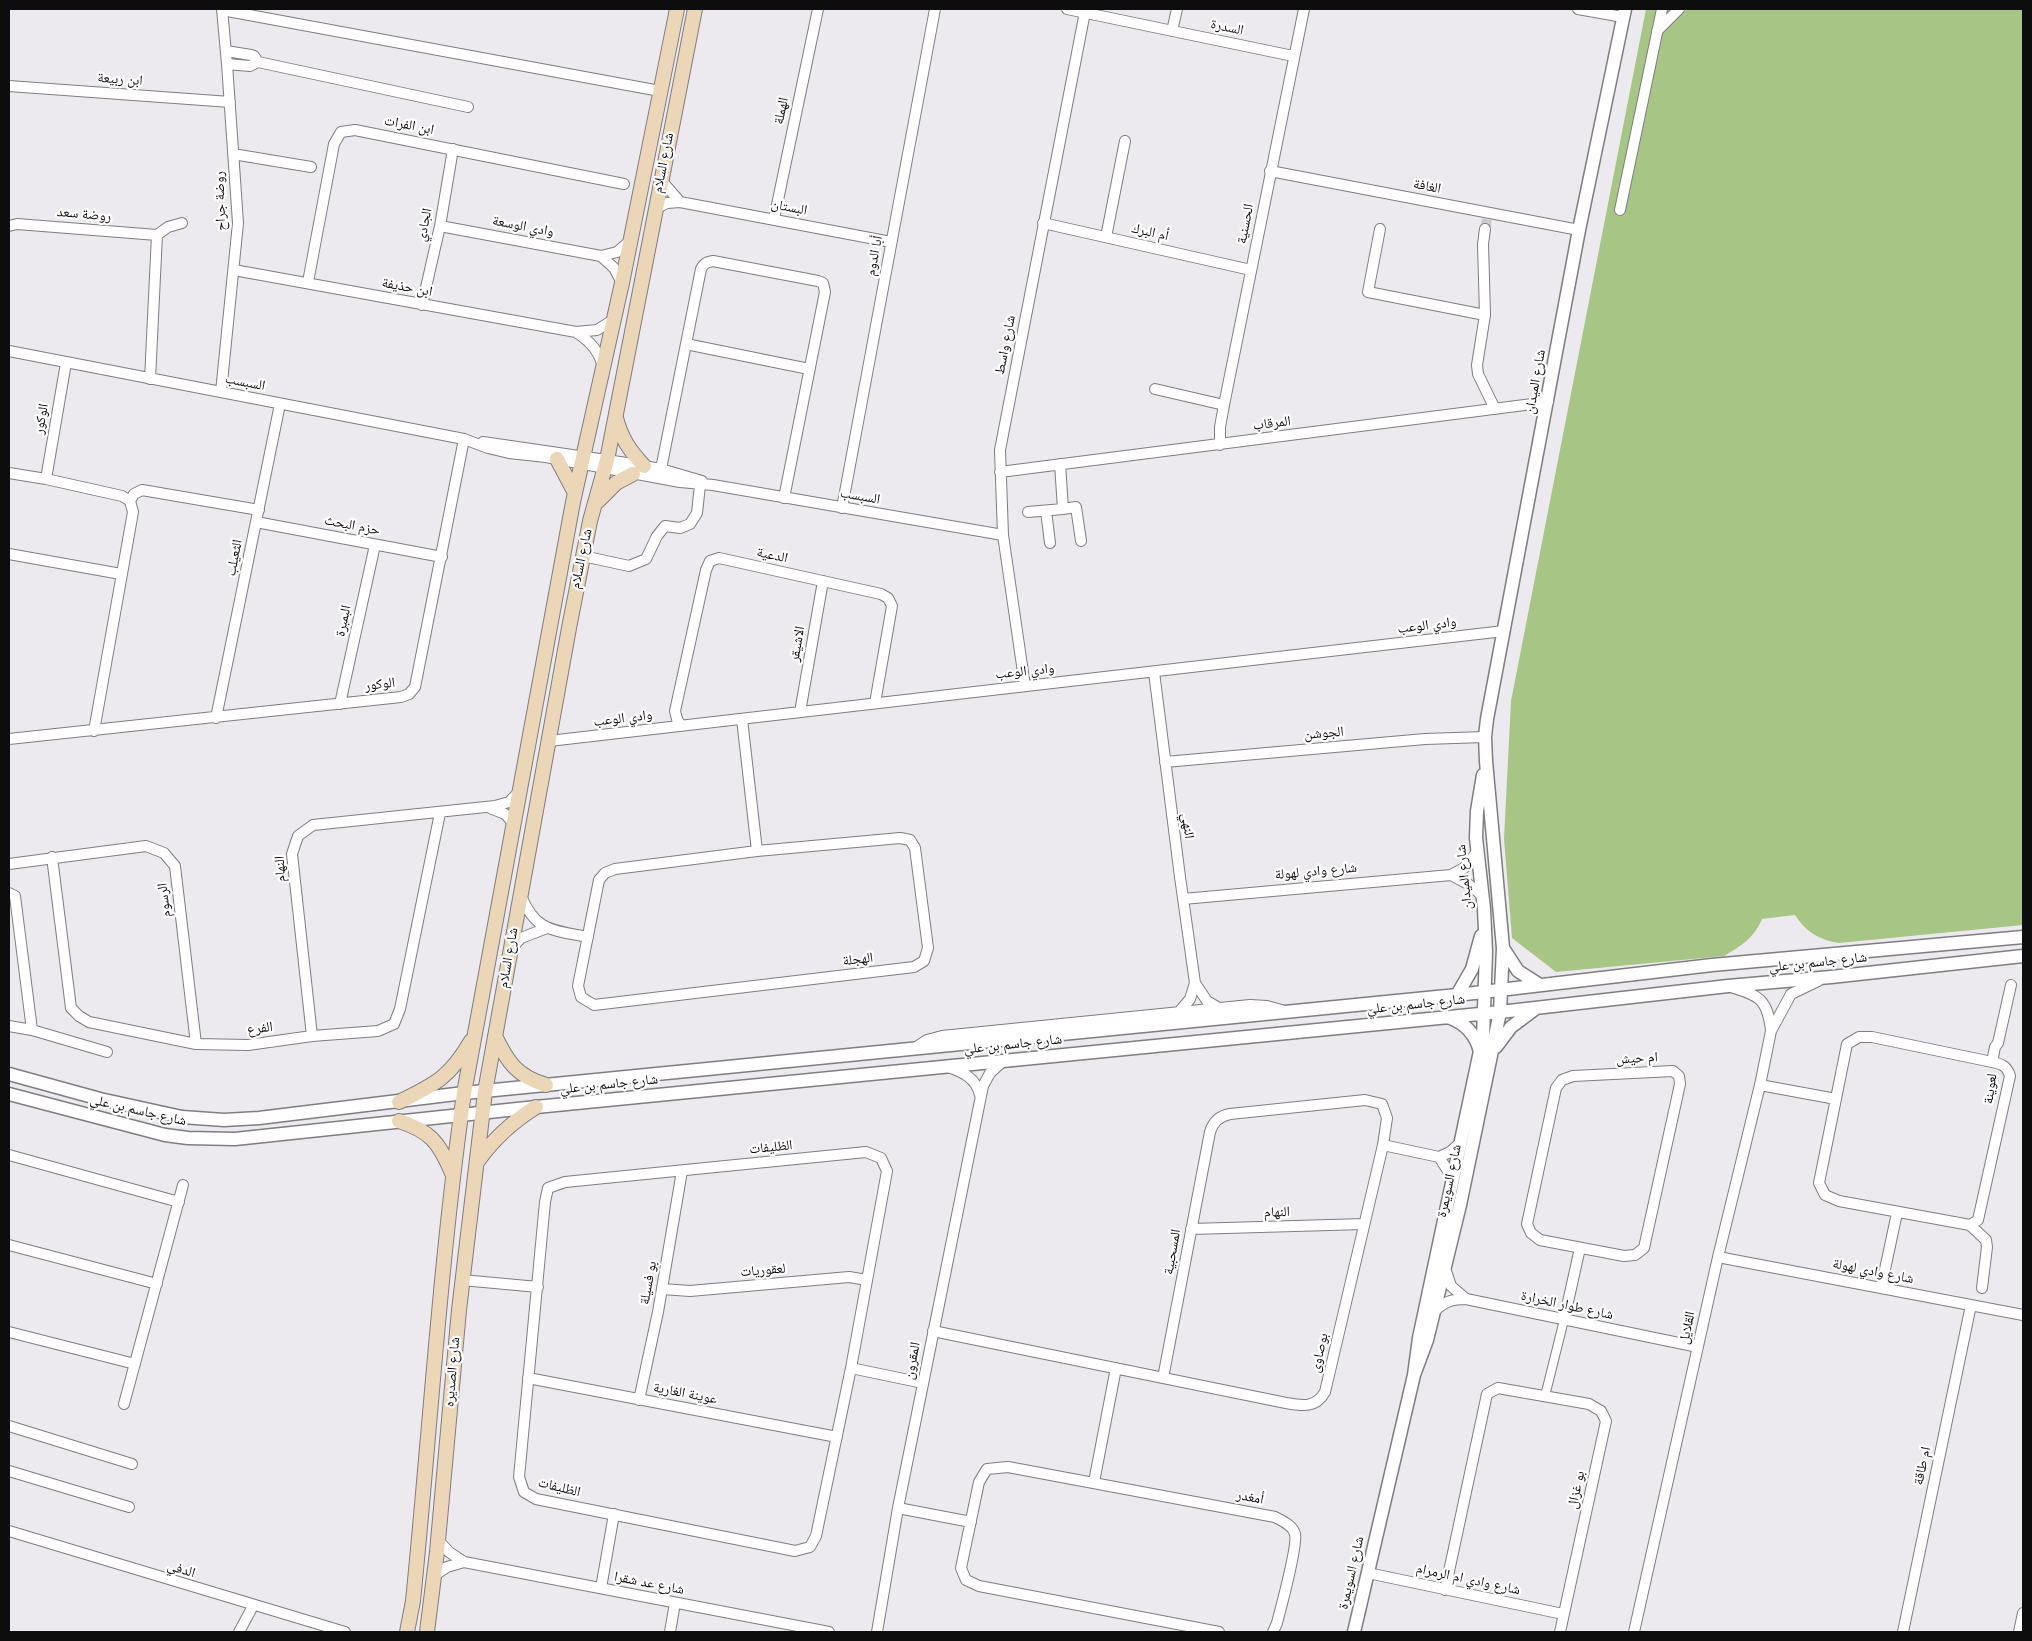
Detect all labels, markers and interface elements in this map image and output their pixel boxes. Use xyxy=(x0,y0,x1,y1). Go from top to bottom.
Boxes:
street label: السدرة xyxy=(1209,16,1245,40)
street label: ابن ربيعة xyxy=(97,70,143,90)
street label: الهملة xyxy=(771,96,793,126)
street label: ابن الفرات xyxy=(383,113,435,139)
street label: شارع السلام xyxy=(650,131,678,195)
street label: روضة جراح xyxy=(212,171,230,231)
street label: الغافة xyxy=(1412,176,1442,198)
street label: البستان xyxy=(770,196,808,220)
street label: الحسنية xyxy=(1234,203,1258,245)
street label: روضة سعد xyxy=(56,204,112,226)
street label: الجادي xyxy=(414,207,436,243)
street label: وادي الوسعة xyxy=(491,213,555,241)
street label: أم البرك xyxy=(1130,221,1170,245)
street label: أبا الدوم xyxy=(863,234,887,278)
street label: ابن حذيفة xyxy=(380,275,434,301)
street label: شارع واسط xyxy=(992,314,1020,376)
street label: شارع الميدان xyxy=(1522,348,1550,416)
street label: السبسب xyxy=(224,371,266,395)
street label: الوكور xyxy=(31,402,53,436)
street label: المرقاب xyxy=(1252,413,1292,435)
street label: السبسب xyxy=(839,485,881,509)
street label: حزم البحث xyxy=(323,512,381,540)
street label: شارع السلام xyxy=(567,527,597,591)
street label: الثعيلب xyxy=(223,538,247,578)
street label: الدعية xyxy=(755,545,789,567)
street label: البمبرة xyxy=(332,604,356,638)
street label: وادي الوعب xyxy=(1397,614,1457,638)
street label: الاشيقر xyxy=(787,625,809,663)
street label: وادي الوعب xyxy=(995,661,1055,683)
street label: الوكور xyxy=(364,675,396,695)
street label: وادي الوعب xyxy=(593,707,653,731)
street label: الجوشن xyxy=(1304,724,1344,744)
street label: النهي xyxy=(1177,812,1197,840)
street label: شارع الميدان xyxy=(1453,844,1477,910)
street label: النهام xyxy=(272,856,290,882)
street label: شارع وادي لهولة xyxy=(1274,860,1358,884)
street label: الرسوم xyxy=(155,882,175,918)
street label: شارع السلام xyxy=(495,926,523,990)
street label: شارع جاسم بن علي xyxy=(1768,949,1868,977)
street label: الهجلة xyxy=(842,950,874,970)
street label: شارع جاسم بن علي xyxy=(1366,991,1466,1019)
street label: الفرع xyxy=(246,1019,274,1039)
street label: شارع جاسم بن علي xyxy=(963,1031,1063,1059)
street label: ام حيش xyxy=(1616,1050,1658,1068)
street label: شارع جاسم بن علي xyxy=(559,1071,659,1099)
street label: لعوينة xyxy=(1981,1073,2001,1105)
street label: شارع جاسم بن علي xyxy=(88,1092,188,1130)
street label: الظليفات xyxy=(749,1137,793,1159)
street label: شارع السويمرة xyxy=(1434,1143,1466,1219)
street label: النهام xyxy=(1264,1204,1290,1222)
street label: المسحبية xyxy=(1161,1228,1185,1276)
street label: شارع وادي لهولة xyxy=(1831,1256,1915,1288)
street label: بو فسيلة xyxy=(637,1260,661,1306)
street label: لعقوريات xyxy=(740,1261,786,1281)
street label: شارع طوار الخرارة xyxy=(1519,1288,1615,1324)
street label: القلايل xyxy=(1676,1310,1700,1346)
street label: بوصاوى xyxy=(1307,1332,1333,1374)
street label: شارع الصديره xyxy=(442,1336,464,1408)
street label: المقرون xyxy=(901,1341,925,1381)
street label: عوينة الغارية xyxy=(652,1380,718,1408)
street label: ام طاقة xyxy=(1911,1445,1935,1487)
street label: بو غزال xyxy=(1565,1469,1589,1511)
street label: الظليفات xyxy=(536,1475,582,1501)
street label: أمغدر xyxy=(1235,1487,1265,1509)
street label: شارع السويمرة xyxy=(1335,1535,1369,1611)
street label: الدفي xyxy=(165,1558,197,1582)
street label: شارع وادي ام الرمرام xyxy=(1414,1561,1522,1599)
street label: شارع عد شقرا xyxy=(612,1569,686,1599)

